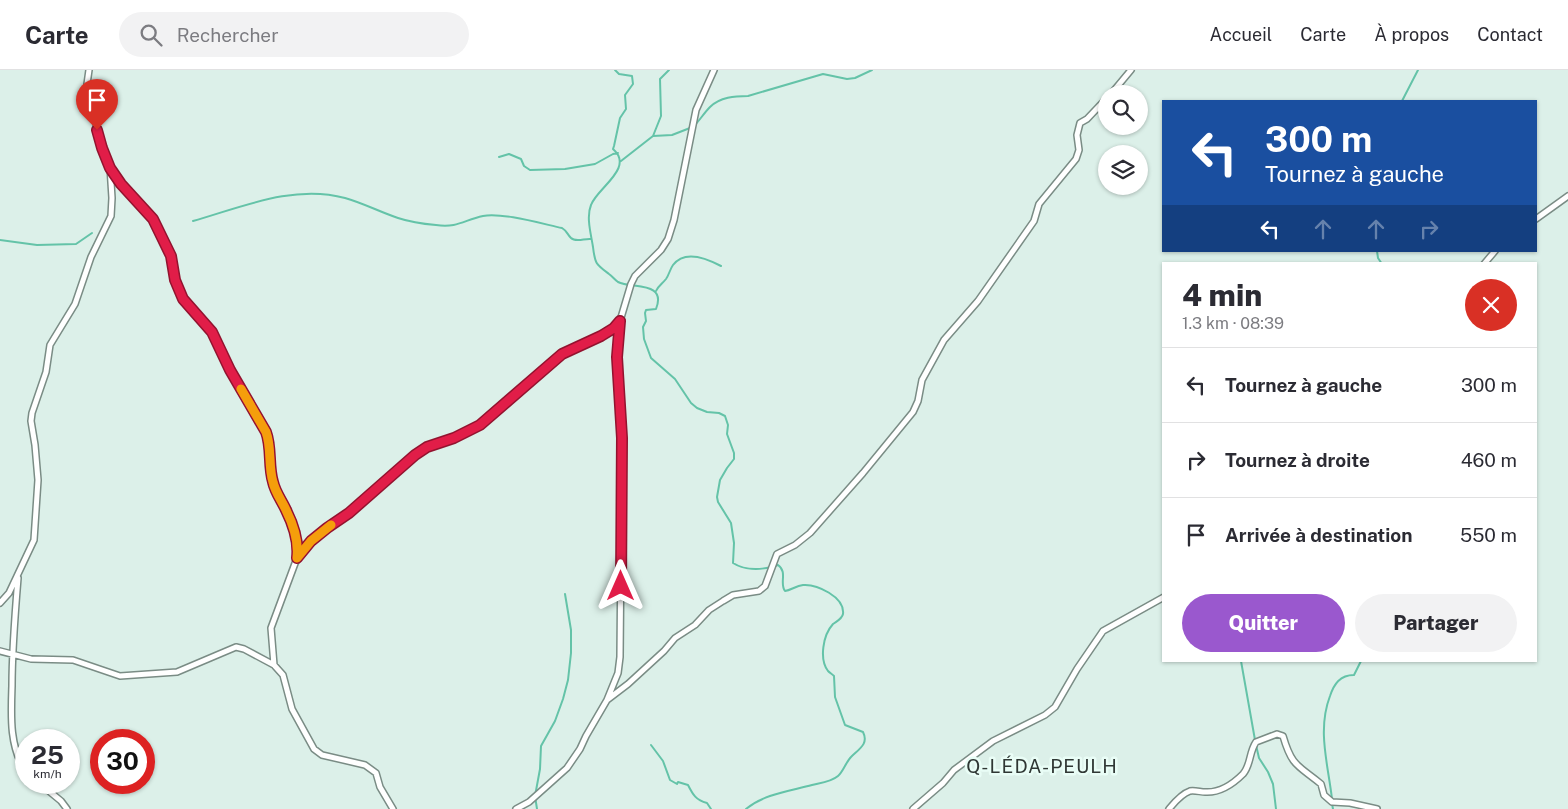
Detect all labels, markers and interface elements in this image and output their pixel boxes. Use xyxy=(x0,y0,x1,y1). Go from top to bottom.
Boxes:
search box xyxy=(119,12,469,57)
text: Carte xyxy=(25,21,89,49)
icon: search xyxy=(137,21,165,49)
text: Rechercher xyxy=(177,24,279,46)
text: Accueil xyxy=(1210,24,1272,45)
text: Carte xyxy=(1300,24,1346,45)
text: À propos xyxy=(1374,24,1449,45)
text: Contact xyxy=(1477,24,1543,45)
pin xyxy=(76,79,118,130)
map controls xyxy=(1098,85,1148,195)
button: search xyxy=(1098,85,1148,135)
icon: arrive xyxy=(83,86,111,114)
text: 300 m xyxy=(1265,119,1372,160)
icon: left xyxy=(1182,120,1247,185)
button: layers xyxy=(1098,145,1148,195)
text: Tournez à gauche xyxy=(1265,161,1444,187)
icon: left xyxy=(1256,215,1284,243)
icon: ahead xyxy=(1309,215,1337,243)
icon: ahead xyxy=(1362,215,1390,243)
icon: right xyxy=(1415,215,1443,243)
text: 4 min xyxy=(1182,277,1262,313)
button: close xyxy=(1465,279,1517,331)
text: 1.3 km · 08:39 xyxy=(1182,314,1284,333)
icon: left xyxy=(1182,371,1210,399)
text: Tournez à gauche xyxy=(1225,374,1382,396)
text: 300 m xyxy=(1461,374,1517,396)
icon: right xyxy=(1182,446,1210,474)
text: Tournez à droite xyxy=(1225,449,1370,471)
text: 460 m xyxy=(1461,449,1517,471)
icon: arrive xyxy=(1182,521,1210,549)
text: Arrivée à destination xyxy=(1225,524,1413,546)
text: 550 m xyxy=(1460,524,1517,546)
position arrow xyxy=(594,559,646,611)
button: Quitter xyxy=(1182,594,1345,652)
button: Partager xyxy=(1355,594,1517,652)
speed limit sign: 30 xyxy=(90,729,155,794)
text: 25 xyxy=(31,740,64,770)
district label: Q-LÉDA-PEULH xyxy=(966,755,1118,777)
text: km/h xyxy=(33,767,62,781)

